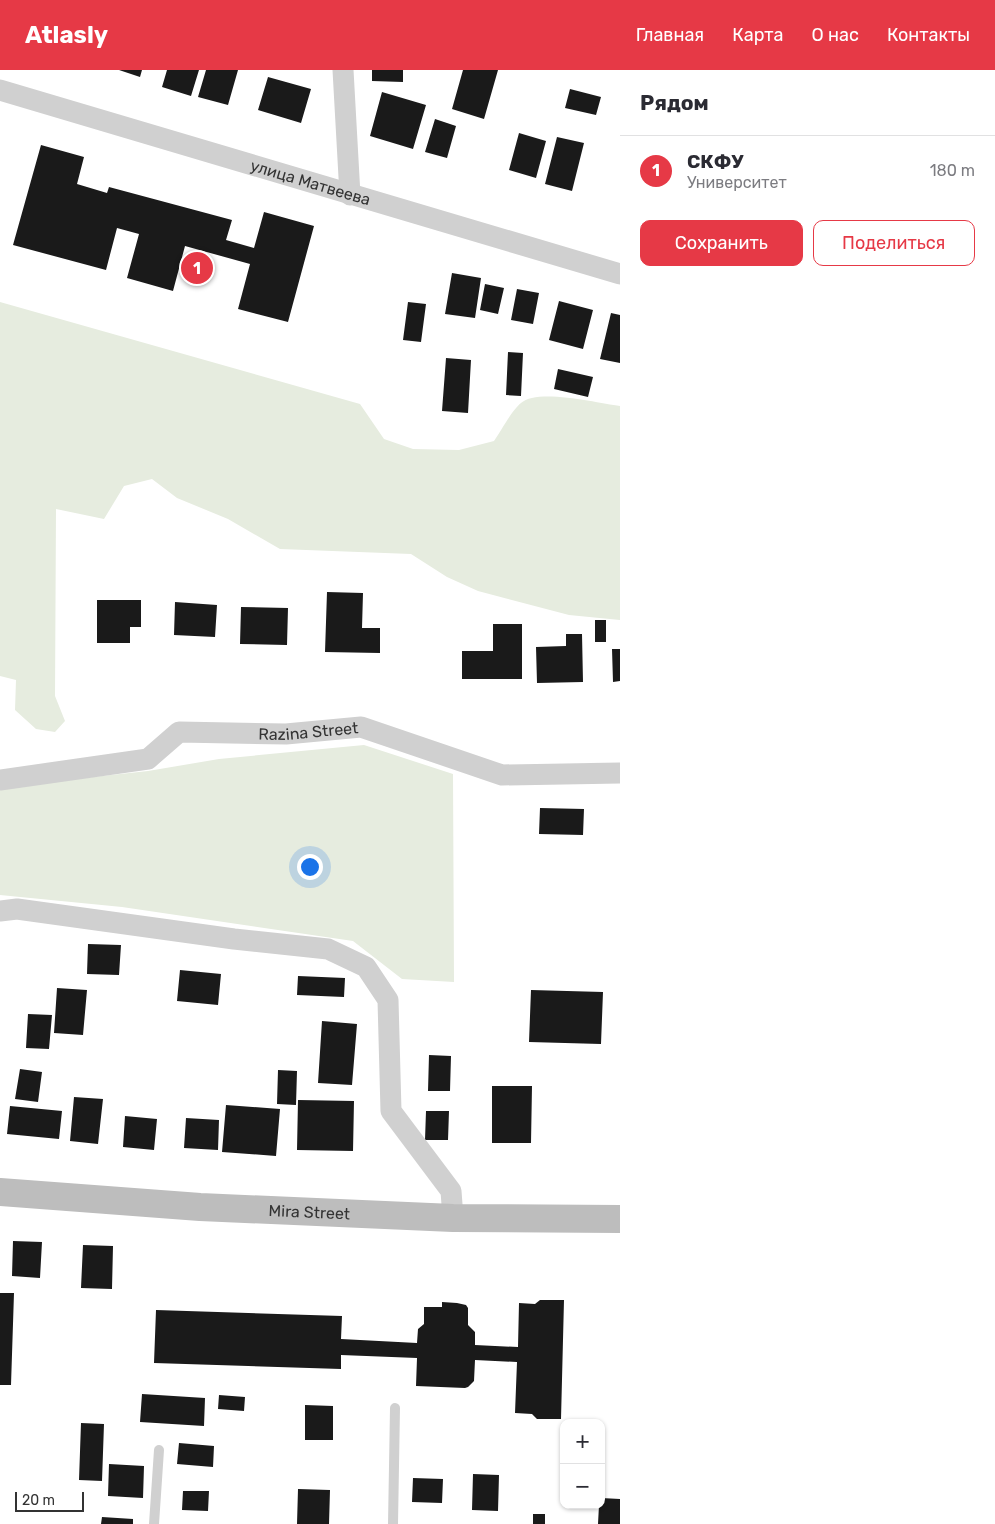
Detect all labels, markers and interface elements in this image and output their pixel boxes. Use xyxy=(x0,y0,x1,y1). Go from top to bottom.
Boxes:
text: Atlasly xyxy=(25,21,108,49)
text: Главная xyxy=(636,24,704,46)
text: Карта xyxy=(732,24,784,46)
text: О нас xyxy=(812,24,859,46)
text: Контакты xyxy=(887,24,970,46)
text: Рядом xyxy=(640,90,709,115)
text: СКФУ xyxy=(687,150,744,173)
street label: улица Матвеева xyxy=(248,156,373,209)
text: 1 xyxy=(652,161,660,180)
text: 180 m xyxy=(930,161,975,180)
text: Университет xyxy=(687,173,787,192)
button: Сохранить xyxy=(640,220,803,266)
button: Поделиться xyxy=(813,220,975,266)
pin: 1 xyxy=(181,249,213,287)
street label: Razina Street xyxy=(258,718,359,744)
your location xyxy=(297,854,323,880)
street label: Mira Street xyxy=(268,1201,350,1224)
map controls xyxy=(560,1419,605,1509)
button: + xyxy=(560,1419,605,1464)
button: − xyxy=(560,1464,605,1509)
scale bar xyxy=(15,1489,84,1512)
text: 20 m xyxy=(22,1492,55,1509)

